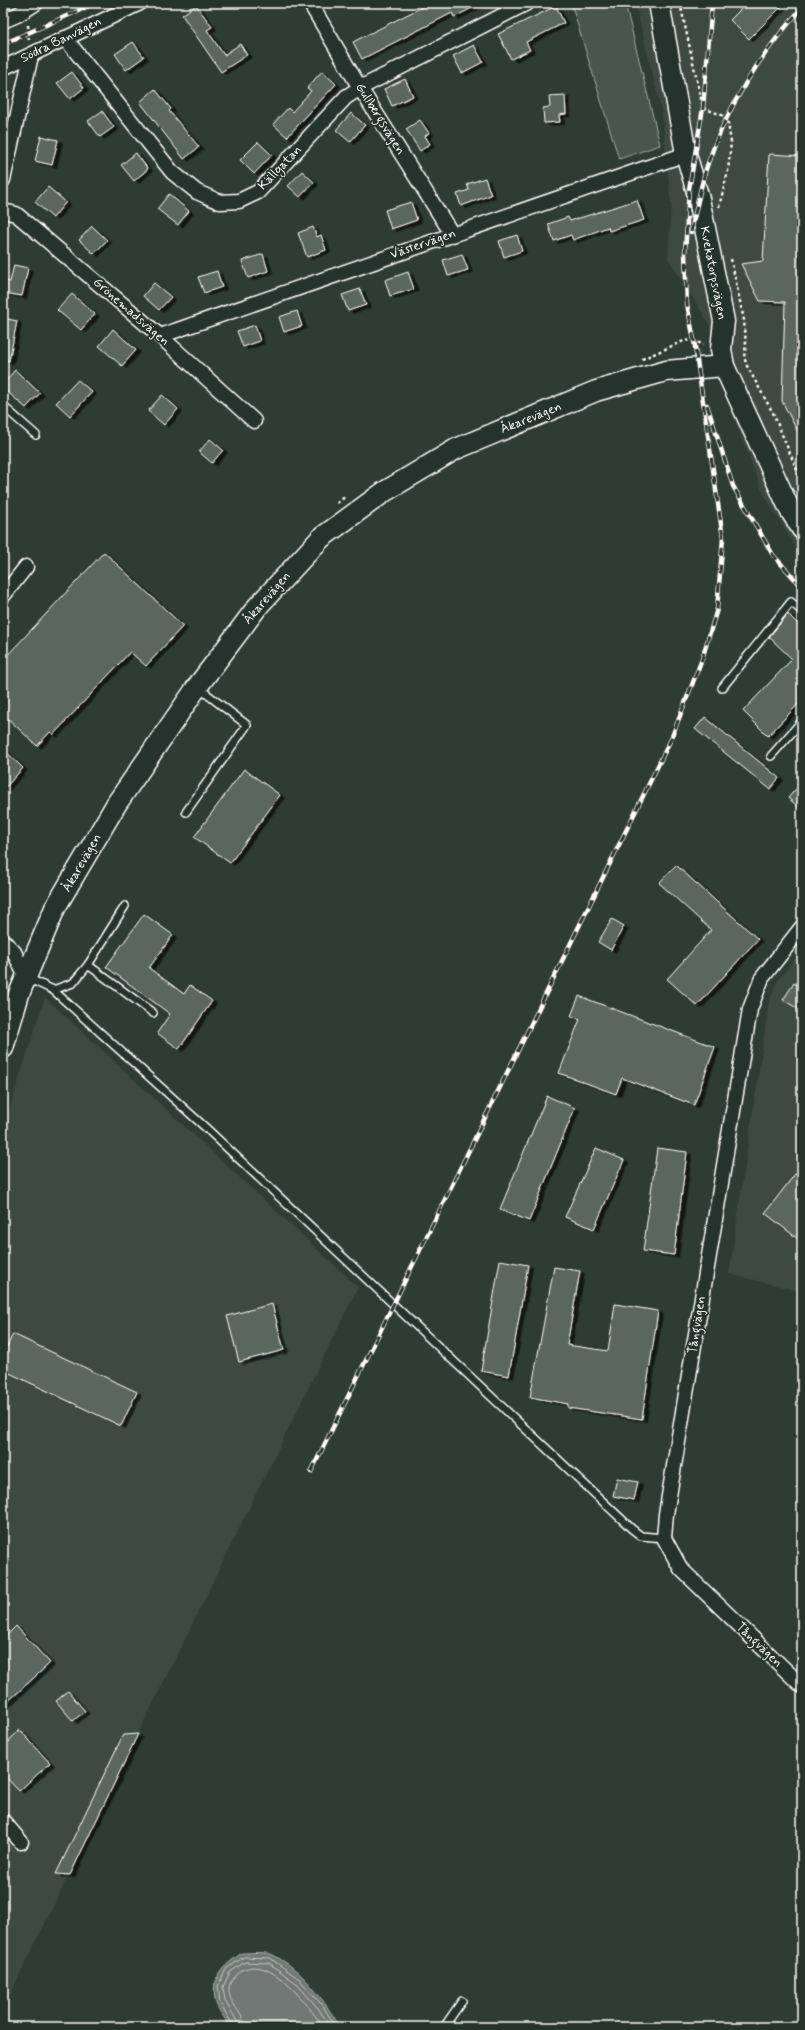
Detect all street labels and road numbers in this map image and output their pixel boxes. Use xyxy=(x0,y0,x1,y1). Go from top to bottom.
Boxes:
street label: Södra Banvägen xyxy=(18,13,104,67)
street label: Gullbergsvägen xyxy=(349,80,409,159)
street label: Källgatan xyxy=(254,142,306,195)
street label: Västervägen xyxy=(388,225,458,263)
street label: Kvekatorpsvägen xyxy=(696,225,730,321)
street label: Grönemadsvägen xyxy=(89,274,173,350)
street label: Åkarevägen xyxy=(497,397,564,438)
street label: Åkarevägen xyxy=(239,567,295,628)
street label: Åkarevägen xyxy=(58,830,106,895)
street label: Tångvägen xyxy=(684,1295,712,1355)
street label: Tångvägen xyxy=(731,1619,786,1673)

